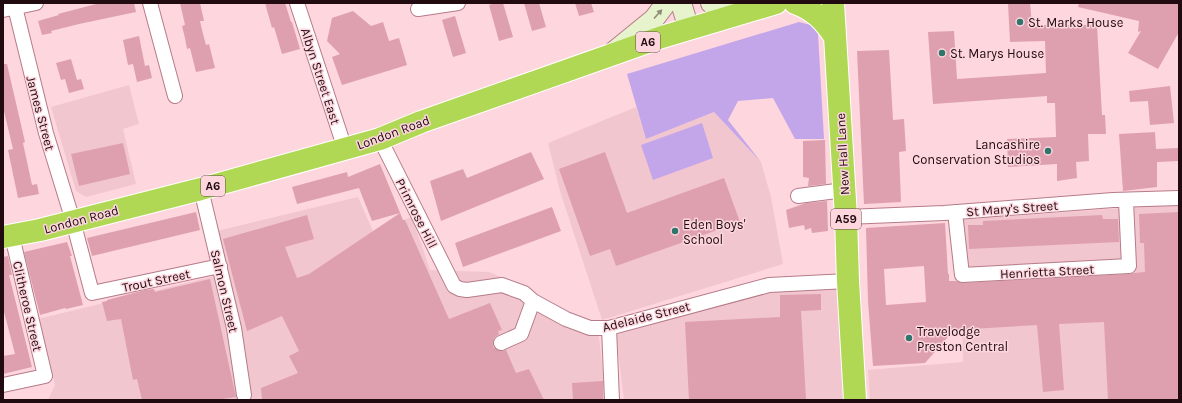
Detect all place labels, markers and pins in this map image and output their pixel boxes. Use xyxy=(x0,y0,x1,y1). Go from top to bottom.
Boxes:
place label: St. Marks House xyxy=(1028,15,1124,30)
marker: St. Marks House xyxy=(1015,17,1025,27)
place label: St. Marys House xyxy=(950,46,1044,61)
marker: St. Marys House xyxy=(937,48,947,58)
place label: Lancashire Conservation Studios xyxy=(912,137,1040,167)
marker: Lancashire Conservation Studios xyxy=(1043,146,1053,156)
place label: Eden Boys' School xyxy=(683,217,746,247)
marker: Eden Boys' School xyxy=(670,226,680,236)
place label: Travelodge Preston Central xyxy=(917,324,1008,354)
marker: Travelodge Preston Central xyxy=(904,333,914,343)

